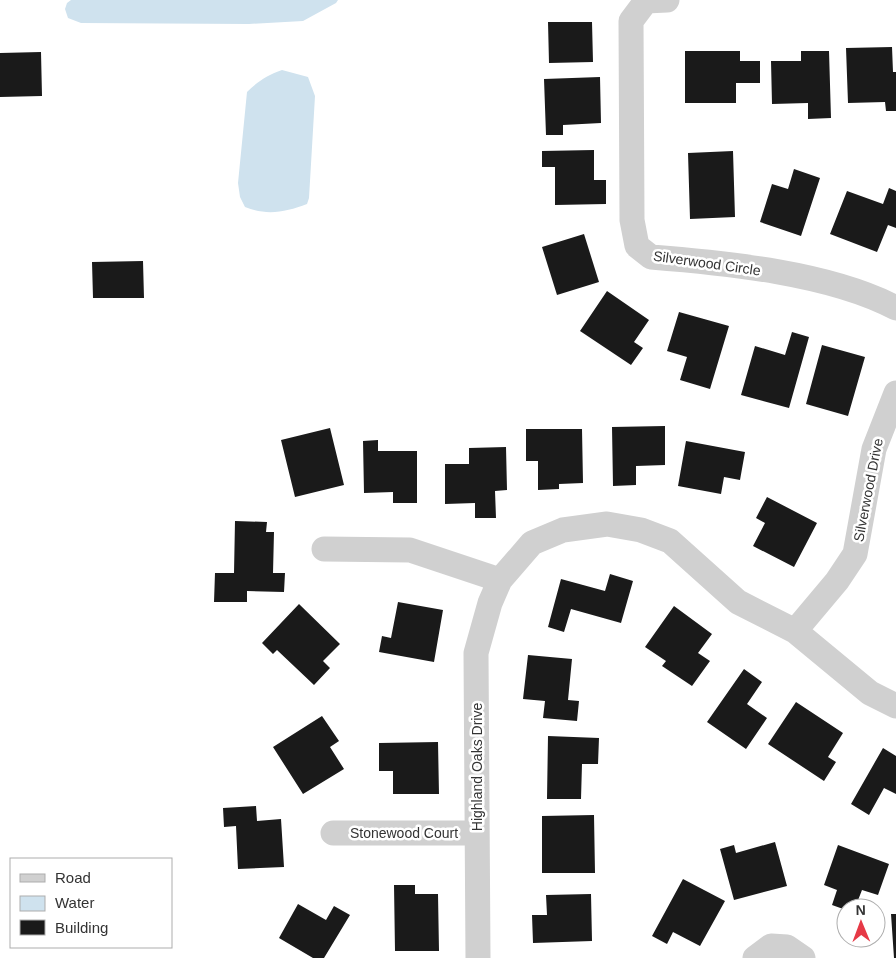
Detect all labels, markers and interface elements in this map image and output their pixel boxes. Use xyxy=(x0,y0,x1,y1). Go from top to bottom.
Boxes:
street label: Silverwood Circle xyxy=(652,248,762,278)
street label: Silverwood Drive xyxy=(850,437,886,543)
street label: Highland Oaks Drive xyxy=(469,703,485,831)
street label: Stonewood Court xyxy=(350,825,458,841)
legend xyxy=(10,858,172,948)
text: Road xyxy=(55,869,91,886)
text: Water xyxy=(55,894,94,911)
north arrow xyxy=(836,898,886,948)
text: N xyxy=(856,902,866,918)
text: Building xyxy=(55,919,108,936)

